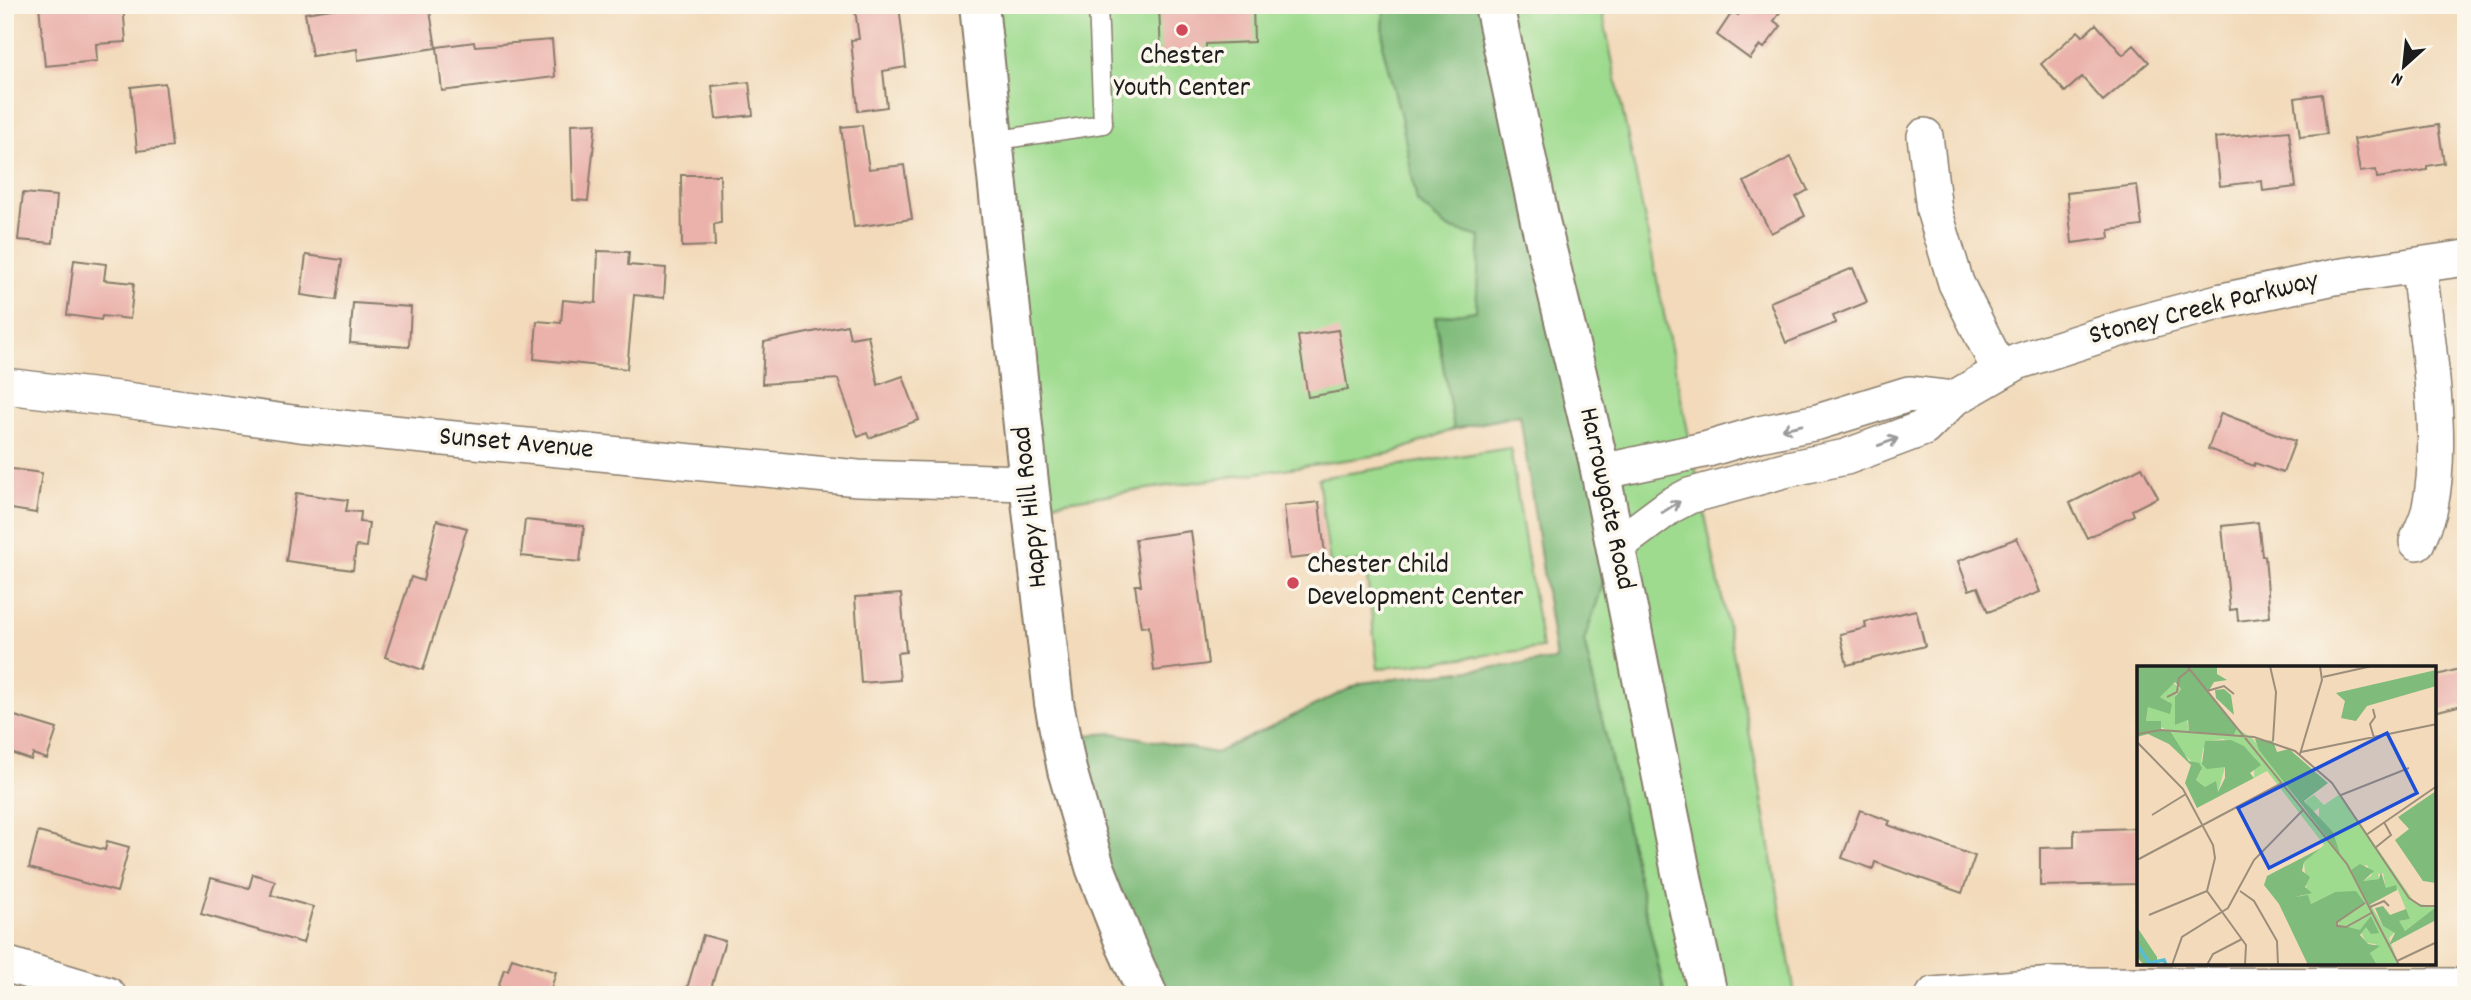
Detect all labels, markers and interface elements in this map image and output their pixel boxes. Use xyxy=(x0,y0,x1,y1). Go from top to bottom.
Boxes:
marker: Chester Youth Center xyxy=(1174,22,1190,38)
north arrow xyxy=(2370,32,2440,102)
place label: Chester Youth Center xyxy=(1114,38,1251,110)
text: N xyxy=(2388,64,2408,92)
street label: Stoney Creek Parkway xyxy=(2085,262,2324,358)
street label: Harrowgate Road xyxy=(1566,404,1644,594)
street label: Sunset Avenue xyxy=(437,418,595,472)
one-way arrow xyxy=(1781,421,1804,435)
street label: Happy Hill Road xyxy=(1004,424,1060,590)
one-way arrow xyxy=(1876,434,1898,447)
one-way arrow xyxy=(1660,500,1680,514)
place label: Chester Child Development Center xyxy=(1307,547,1524,619)
marker: Chester Child Development Center xyxy=(1285,575,1301,591)
inset map xyxy=(2137,666,2436,965)

